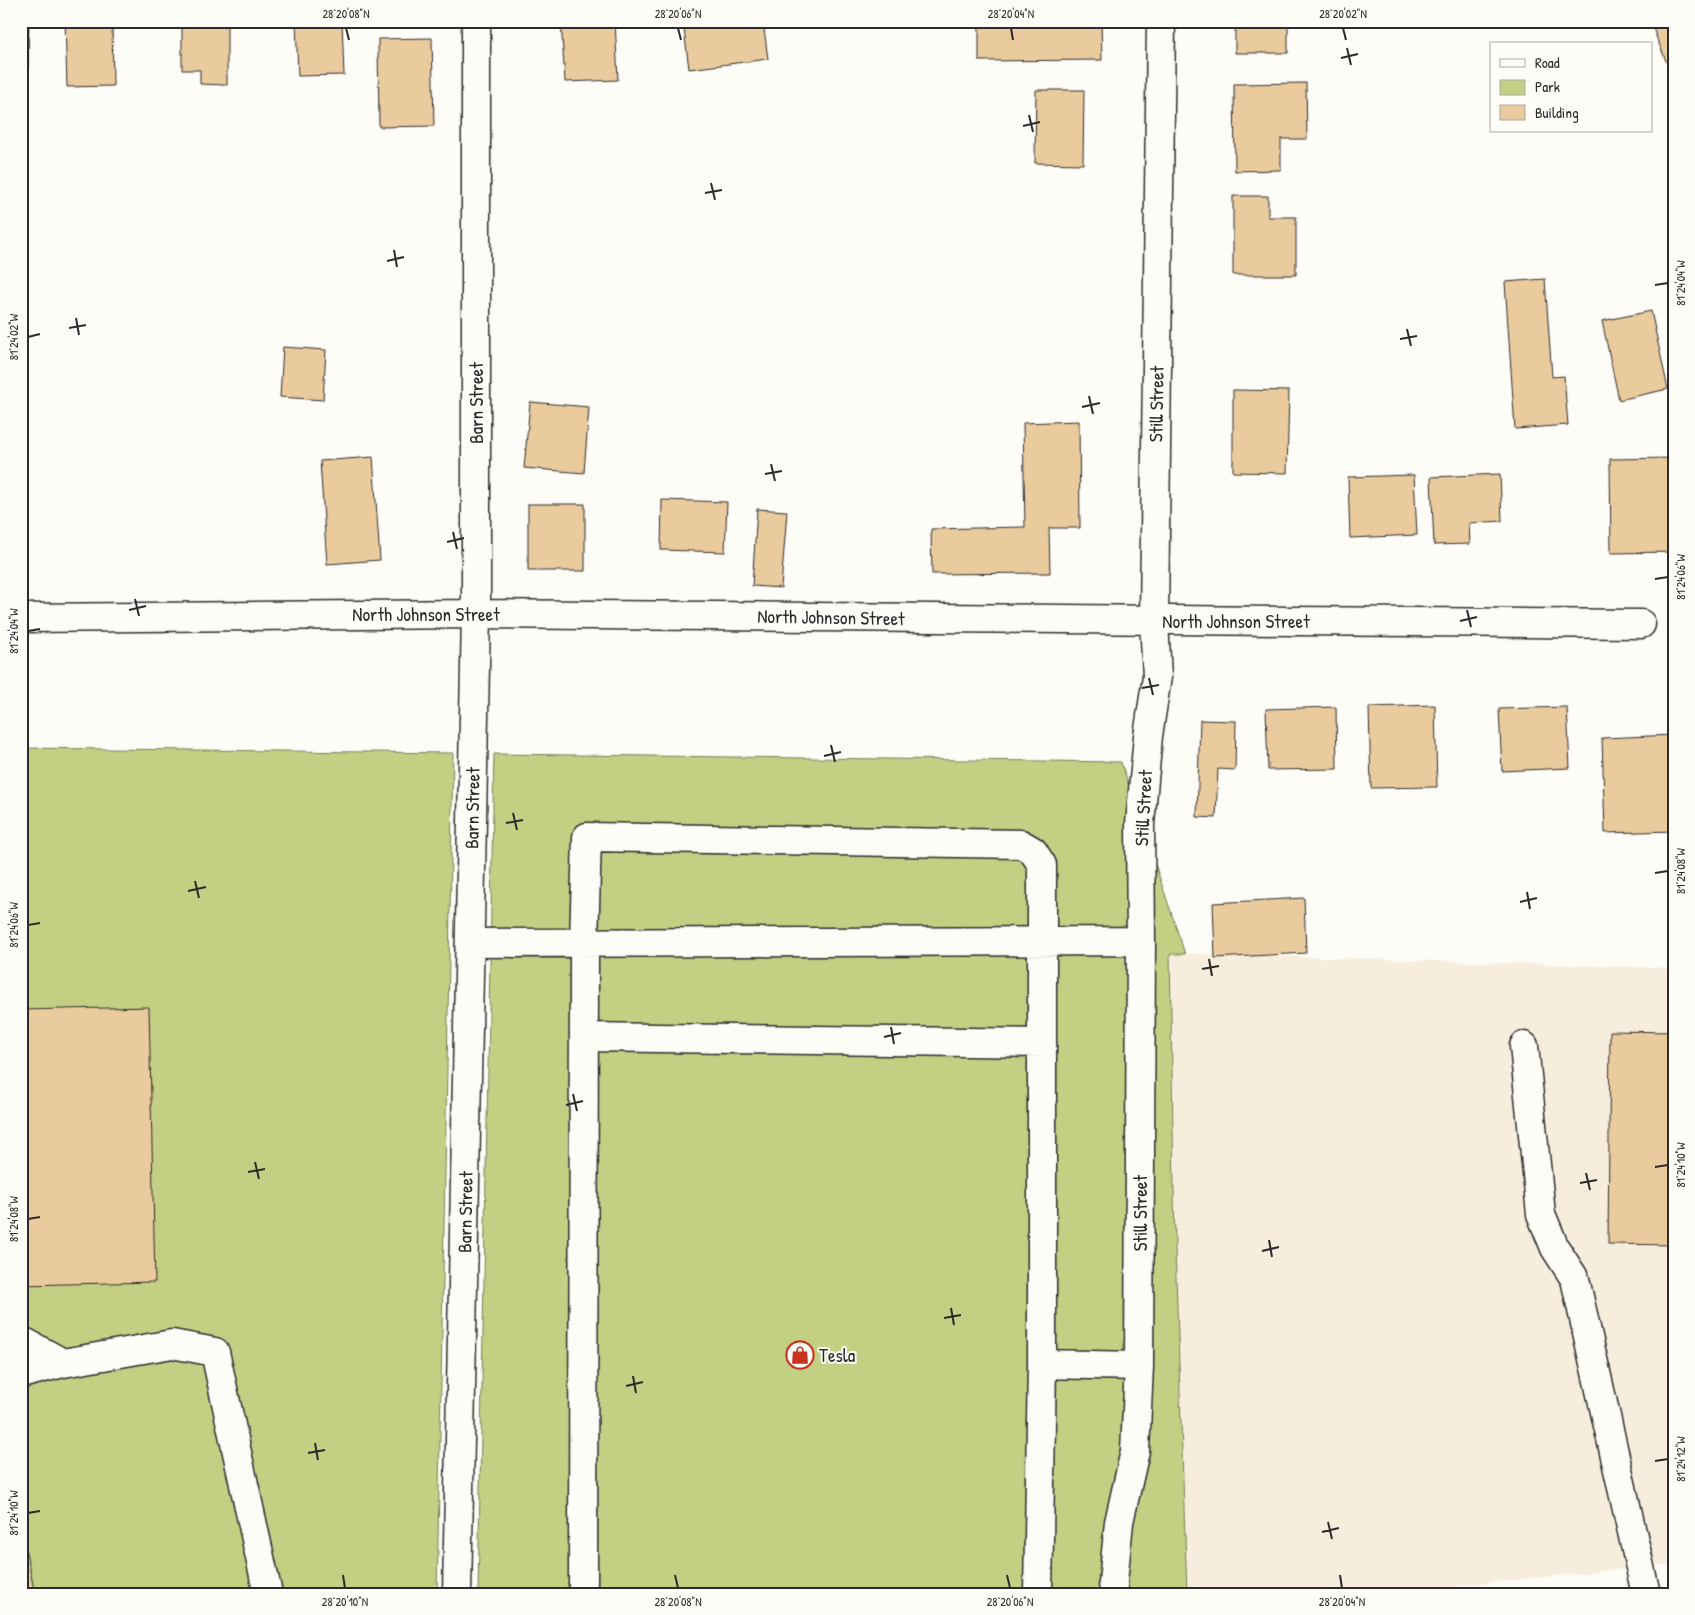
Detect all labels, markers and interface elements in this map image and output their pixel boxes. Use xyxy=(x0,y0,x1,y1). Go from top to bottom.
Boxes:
text: 28°20'08"N xyxy=(322,5,370,22)
text: 28°20'06"N xyxy=(655,5,701,22)
text: 28°20'04"N xyxy=(988,5,1034,22)
text: 28°20'02"N xyxy=(1319,5,1367,22)
legend xyxy=(1490,42,1652,132)
text: Road xyxy=(1535,52,1560,73)
text: Park xyxy=(1535,76,1560,97)
text: Building xyxy=(1535,102,1579,123)
text: 81°24'04"W xyxy=(1672,260,1689,306)
text: 81°24'02"W xyxy=(5,313,22,360)
street label: Barn Street xyxy=(463,362,489,444)
street label: Still Street xyxy=(1142,365,1170,442)
text: 81°24'06"W xyxy=(1672,554,1689,600)
street label: North Johnson Street xyxy=(352,601,500,627)
street label: North Johnson Street xyxy=(757,603,905,631)
text: 81°24'04"W xyxy=(5,608,22,654)
street label: North Johnson Street xyxy=(1162,608,1310,634)
street label: Barn Street xyxy=(458,767,486,849)
street label: Still Street xyxy=(1128,769,1158,847)
text: 81°24'08"W xyxy=(1672,847,1689,894)
text: 81°24'06"W xyxy=(5,902,22,948)
text: 81°24'10"W xyxy=(1672,1142,1689,1188)
street label: Barn Street xyxy=(451,1171,479,1253)
street label: Still Street xyxy=(1127,1174,1153,1251)
text: 81°24'08"W xyxy=(5,1195,22,1242)
shop icon: Tesla xyxy=(785,1340,815,1370)
place label: Tesla xyxy=(819,1342,856,1368)
text: 81°24'12"W xyxy=(1672,1436,1689,1482)
text: 81°24'10"W xyxy=(5,1490,22,1536)
text: 28°20'10"N xyxy=(322,1593,368,1610)
text: 28°20'08"N xyxy=(654,1593,702,1610)
text: 28°20'06"N xyxy=(987,1593,1033,1610)
text: 28°20'04"N xyxy=(1319,1593,1365,1610)

